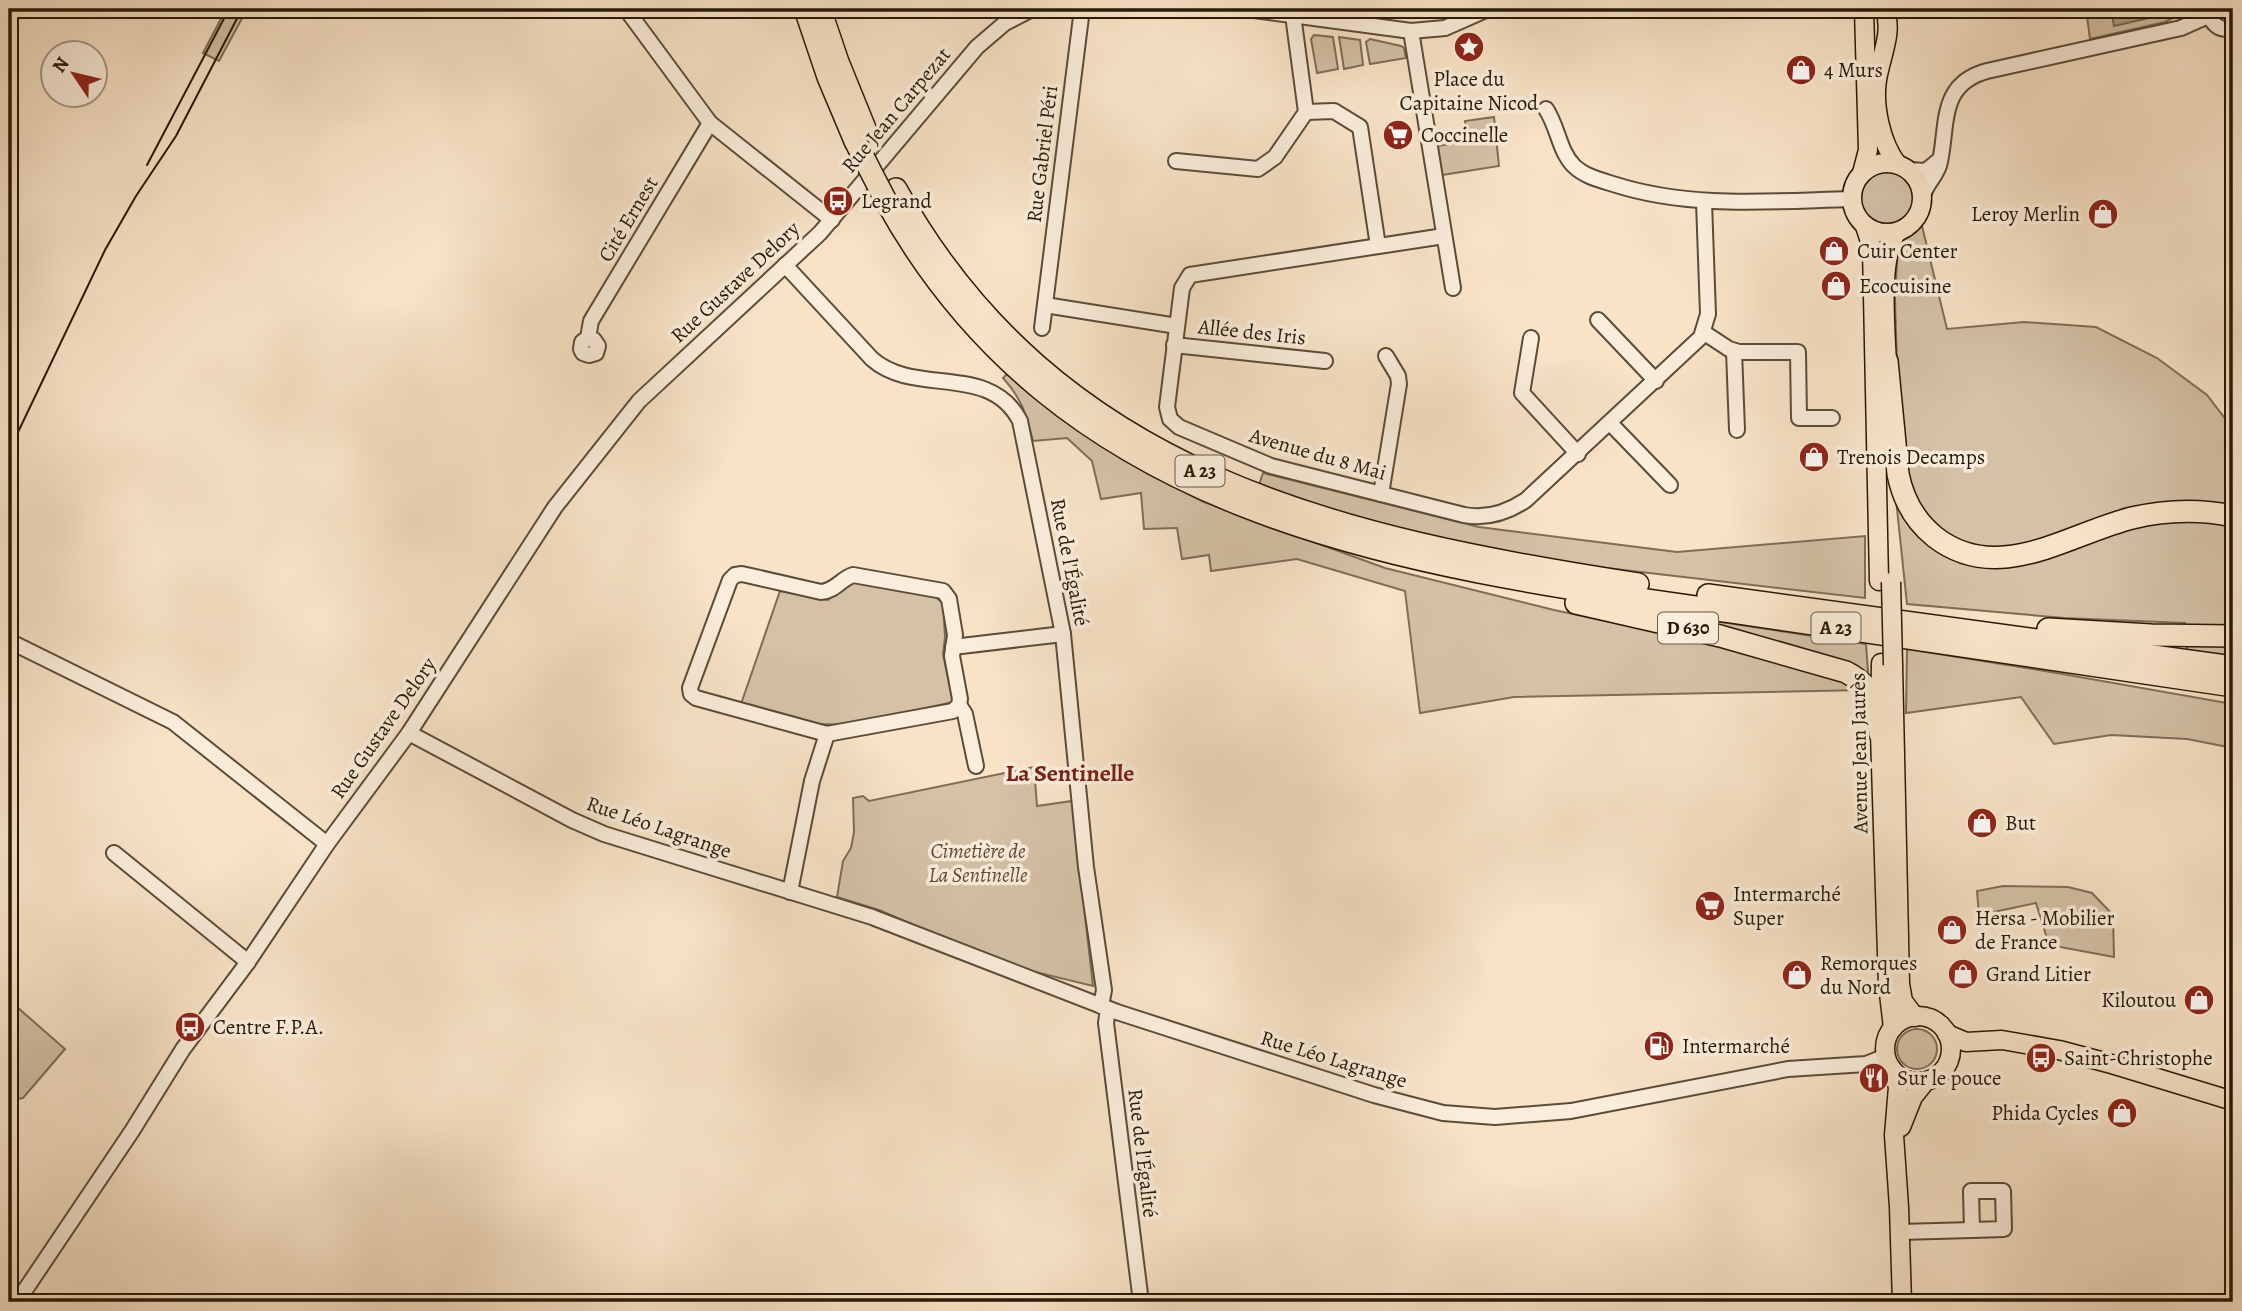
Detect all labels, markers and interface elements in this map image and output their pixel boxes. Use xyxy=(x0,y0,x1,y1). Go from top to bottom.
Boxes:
place icon: Place du Capitaine Nicod xyxy=(1452,30,1486,64)
north arrow xyxy=(38,38,108,108)
street label: Rue Jean Carpezat xyxy=(835,41,957,179)
text: N xyxy=(46,52,76,78)
shop icon: 4 Murs xyxy=(1784,53,1818,87)
place label: 4 Murs xyxy=(1824,56,1883,84)
place label: Place du Capitaine Nicod xyxy=(1400,65,1539,117)
street label: Rue Gabriel Péri xyxy=(1020,84,1064,224)
supermarket icon: Coccinelle xyxy=(1381,118,1415,152)
place label: Coccinelle xyxy=(1421,121,1508,149)
street label: Cité Ernest xyxy=(591,171,665,267)
bus stop icon: Legrand xyxy=(821,184,855,218)
place label: Legrand xyxy=(861,187,932,215)
shop icon: Leroy Merlin xyxy=(2086,197,2120,231)
place label: Leroy Merlin xyxy=(1971,200,2080,228)
street label: Rue Gustave Delory xyxy=(664,214,806,349)
shop icon: Cuir Center xyxy=(1817,234,1851,268)
place label: Cuir Center xyxy=(1857,237,1958,265)
shop icon: Ecocuisine xyxy=(1819,269,1853,303)
place label: Ecocuisine xyxy=(1859,272,1951,300)
street label: Allée des Iris xyxy=(1196,312,1307,352)
street label: Avenue du 8 Mai xyxy=(1245,421,1390,487)
shop icon: Trenois Decamps xyxy=(1797,440,1831,474)
place label: Trenois Decamps xyxy=(1837,443,1985,471)
road number: A 23 xyxy=(1176,456,1224,486)
street label: Rue de l'Égalité xyxy=(1044,496,1096,628)
road number: D 630 xyxy=(1658,612,1718,643)
road number: A 23 xyxy=(1812,612,1860,643)
street label: Rue Gustave Delory xyxy=(324,651,443,804)
street label: Avenue Jean Jaurès xyxy=(1844,672,1874,835)
district label: La Sentinelle xyxy=(1006,757,1134,789)
street label: Rue Léo Lagrange xyxy=(583,789,735,865)
shop icon: But xyxy=(1965,806,1999,840)
place label: But xyxy=(2005,809,2036,837)
park label: Cimetière de La Sentinelle xyxy=(928,837,1028,889)
place label: Intermarché Super xyxy=(1733,880,1841,932)
supermarket icon: Intermarché Super xyxy=(1693,889,1727,923)
place label: Hersa - Mobilier de France xyxy=(1975,904,2114,956)
shop icon: Hersa - Mobilier de France xyxy=(1935,913,1969,947)
place label: Remorques du Nord xyxy=(1820,949,1917,1001)
shop icon: Grand Litier xyxy=(1946,957,1980,991)
shop icon: Remorques du Nord xyxy=(1780,958,1814,992)
place label: Grand Litier xyxy=(1986,960,2091,988)
shop icon: Kiloutou xyxy=(2182,983,2216,1017)
place label: Kiloutou xyxy=(2101,986,2177,1014)
bus stop icon: Centre F.P.A. xyxy=(173,1010,207,1044)
place label: Centre F.P.A. xyxy=(213,1013,324,1041)
street label: Rue Léo Lagrange xyxy=(1257,1023,1411,1095)
fuel station icon: Intermarché xyxy=(1642,1029,1676,1063)
place label: Intermarché xyxy=(1682,1032,1790,1060)
bus stop icon: Saint-Christophe xyxy=(2024,1041,2058,1075)
place label: Saint-Christophe xyxy=(2064,1044,2213,1072)
restaurant icon: Sur le pouce xyxy=(1857,1061,1891,1095)
place label: Sur le pouce xyxy=(1897,1064,2001,1092)
street label: Rue de l'Égalité xyxy=(1121,1087,1165,1219)
shop icon: Phida Cycles xyxy=(2105,1096,2139,1130)
place label: Phida Cycles xyxy=(1991,1099,2099,1127)

